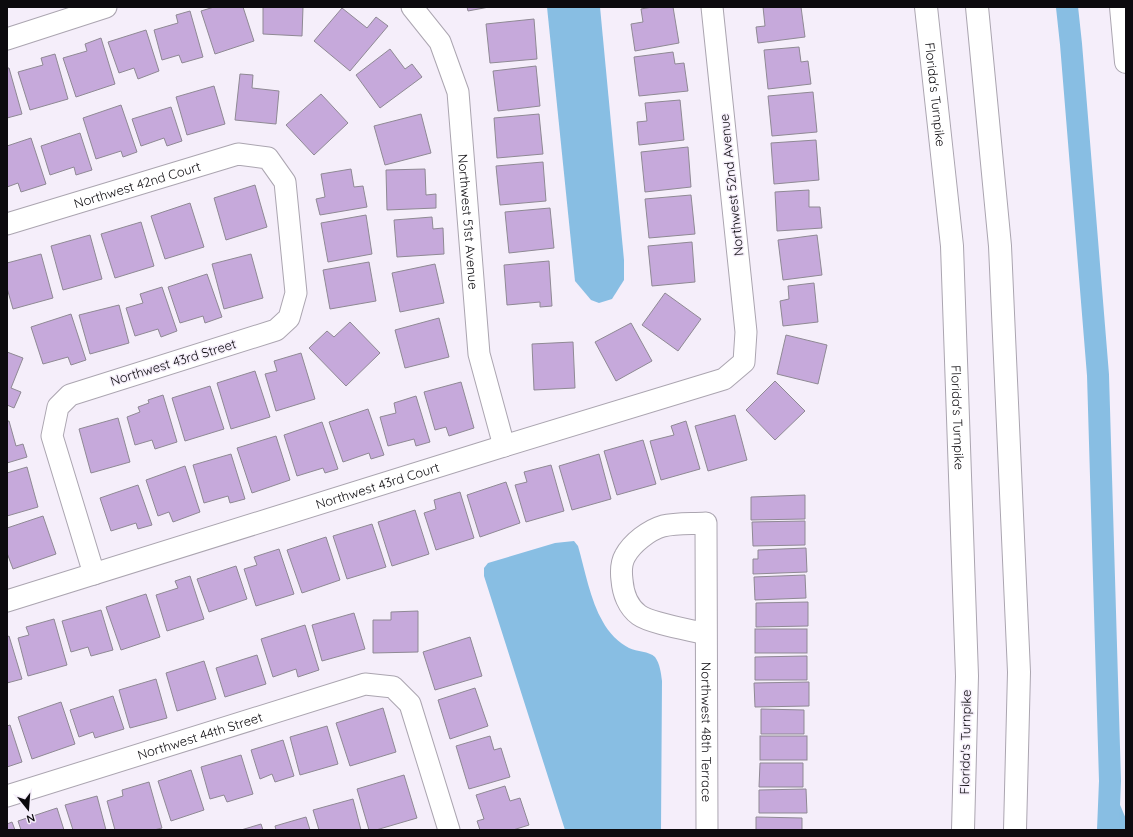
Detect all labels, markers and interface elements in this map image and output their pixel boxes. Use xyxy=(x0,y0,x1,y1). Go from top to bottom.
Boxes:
street label: Florida's Turnpike xyxy=(922,42,949,147)
street label: Northwest 52nd Avenue xyxy=(716,113,746,257)
street label: Northwest 51st Avenue xyxy=(455,153,482,290)
street label: Northwest 42nd Court xyxy=(72,158,202,211)
street label: Northwest 43rd Street xyxy=(108,335,238,389)
street label: Florida's Turnpike xyxy=(948,365,968,470)
street label: Northwest 43rd Court xyxy=(314,459,441,512)
street label: Northwest 48th Terrace xyxy=(698,662,715,802)
street label: Florida's Turnpike xyxy=(956,690,974,794)
street label: Northwest 44th Street xyxy=(135,709,264,763)
north arrow xyxy=(8,789,48,829)
text: N xyxy=(25,811,37,826)

